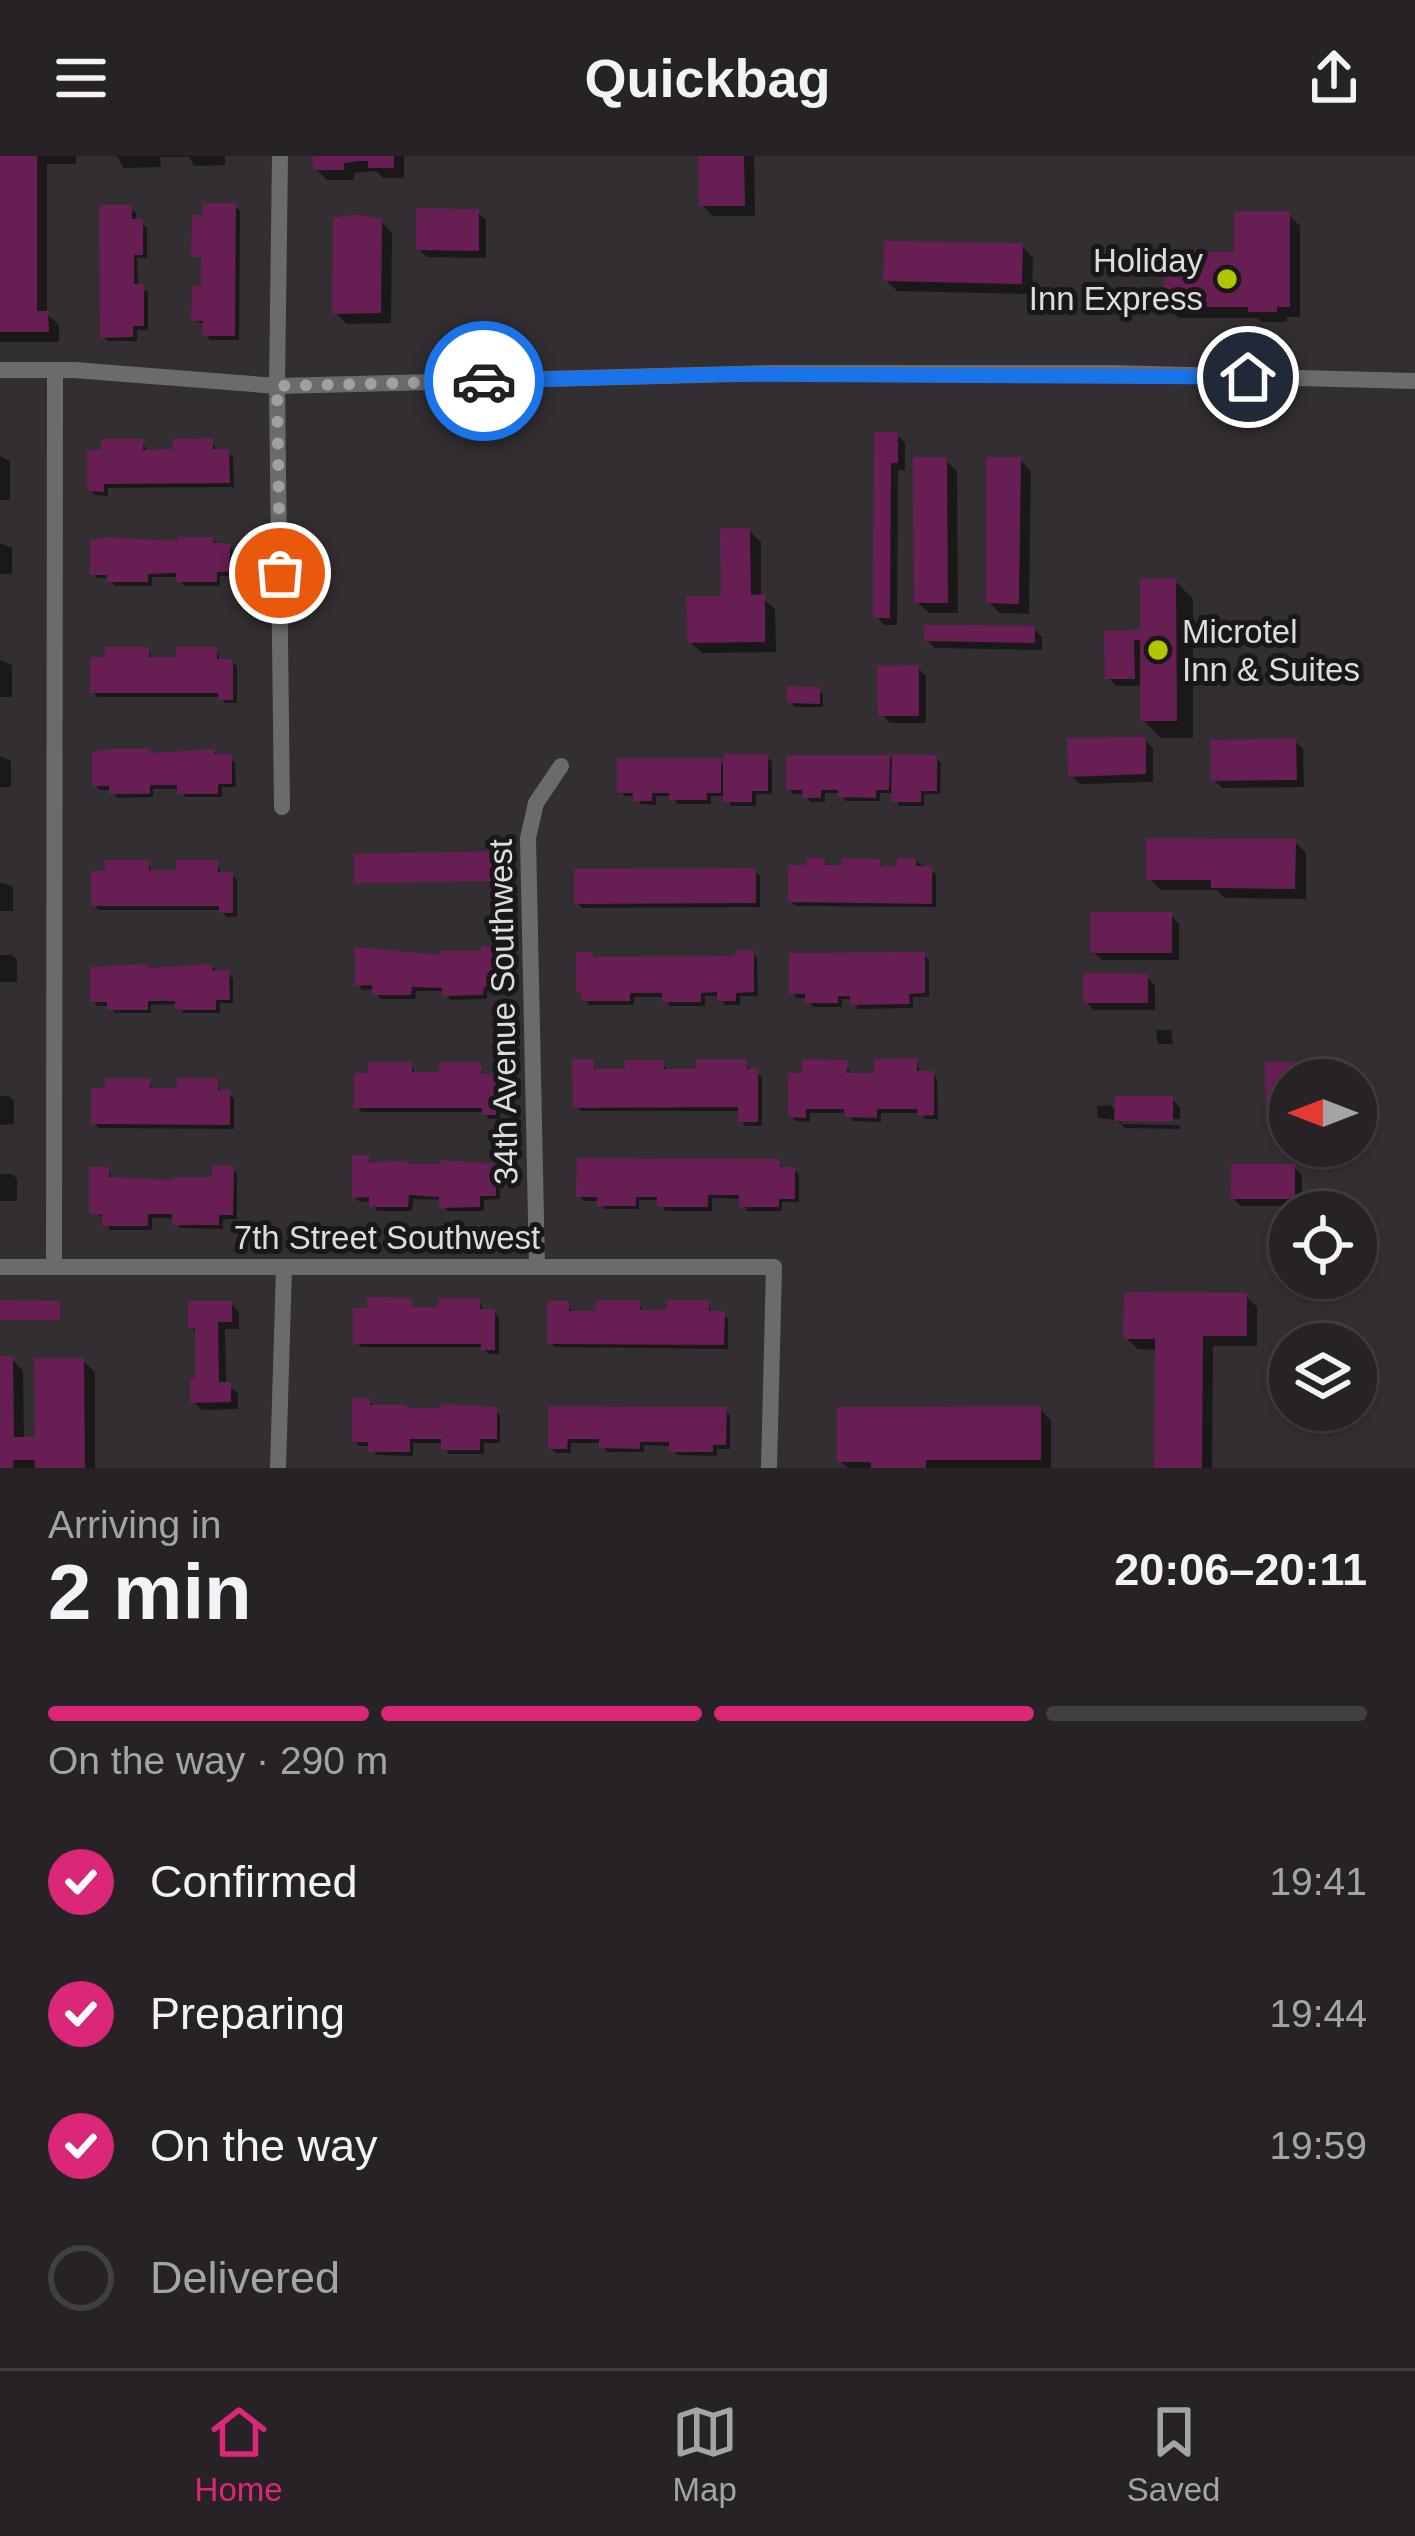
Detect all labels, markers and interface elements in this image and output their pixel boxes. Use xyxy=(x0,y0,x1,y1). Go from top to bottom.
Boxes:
icon: menu xyxy=(48,45,114,111)
icon: share xyxy=(1301,45,1367,111)
text: Quickbag xyxy=(584,48,831,108)
place label: Holiday Inn Express xyxy=(1029,242,1203,317)
marker: Holiday Inn Express xyxy=(1214,266,1240,292)
courier xyxy=(424,321,544,441)
pin xyxy=(1197,326,1299,428)
icon: home xyxy=(1215,344,1281,410)
icon: car xyxy=(451,348,517,414)
pin xyxy=(229,522,331,624)
icon: bag xyxy=(247,540,313,606)
place label: Microtel Inn & Suites xyxy=(1182,613,1360,688)
marker: Microtel Inn & Suites xyxy=(1145,637,1171,663)
street label: 34th Avenue Southwest xyxy=(481,839,525,1185)
north arrow xyxy=(1269,1059,1377,1167)
map controls xyxy=(1269,1059,1377,1431)
button: locate xyxy=(1269,1191,1377,1299)
street label: 7th Street Southwest xyxy=(234,1219,540,1256)
button: layers xyxy=(1269,1323,1377,1431)
text: Arriving in xyxy=(48,1503,221,1546)
text: 20:06–20:11 xyxy=(1114,1544,1367,1595)
text: 2 min xyxy=(48,1548,252,1636)
text: On the way · 290 m xyxy=(48,1739,388,1782)
icon: check xyxy=(48,1849,114,1915)
text: Confirmed xyxy=(150,1856,358,1907)
text: 19:41 xyxy=(1269,1860,1367,1903)
icon: check xyxy=(48,1981,114,2047)
text: Preparing xyxy=(150,1988,345,2039)
text: 19:44 xyxy=(1269,1992,1367,2035)
icon: check xyxy=(48,2113,114,2179)
text: On the way xyxy=(150,2120,378,2171)
text: 19:59 xyxy=(1269,2124,1367,2167)
text: Delivered xyxy=(150,2252,340,2303)
tab: Home xyxy=(195,2399,283,2509)
tab: Map xyxy=(672,2399,738,2509)
tab: Saved xyxy=(1127,2399,1220,2509)

